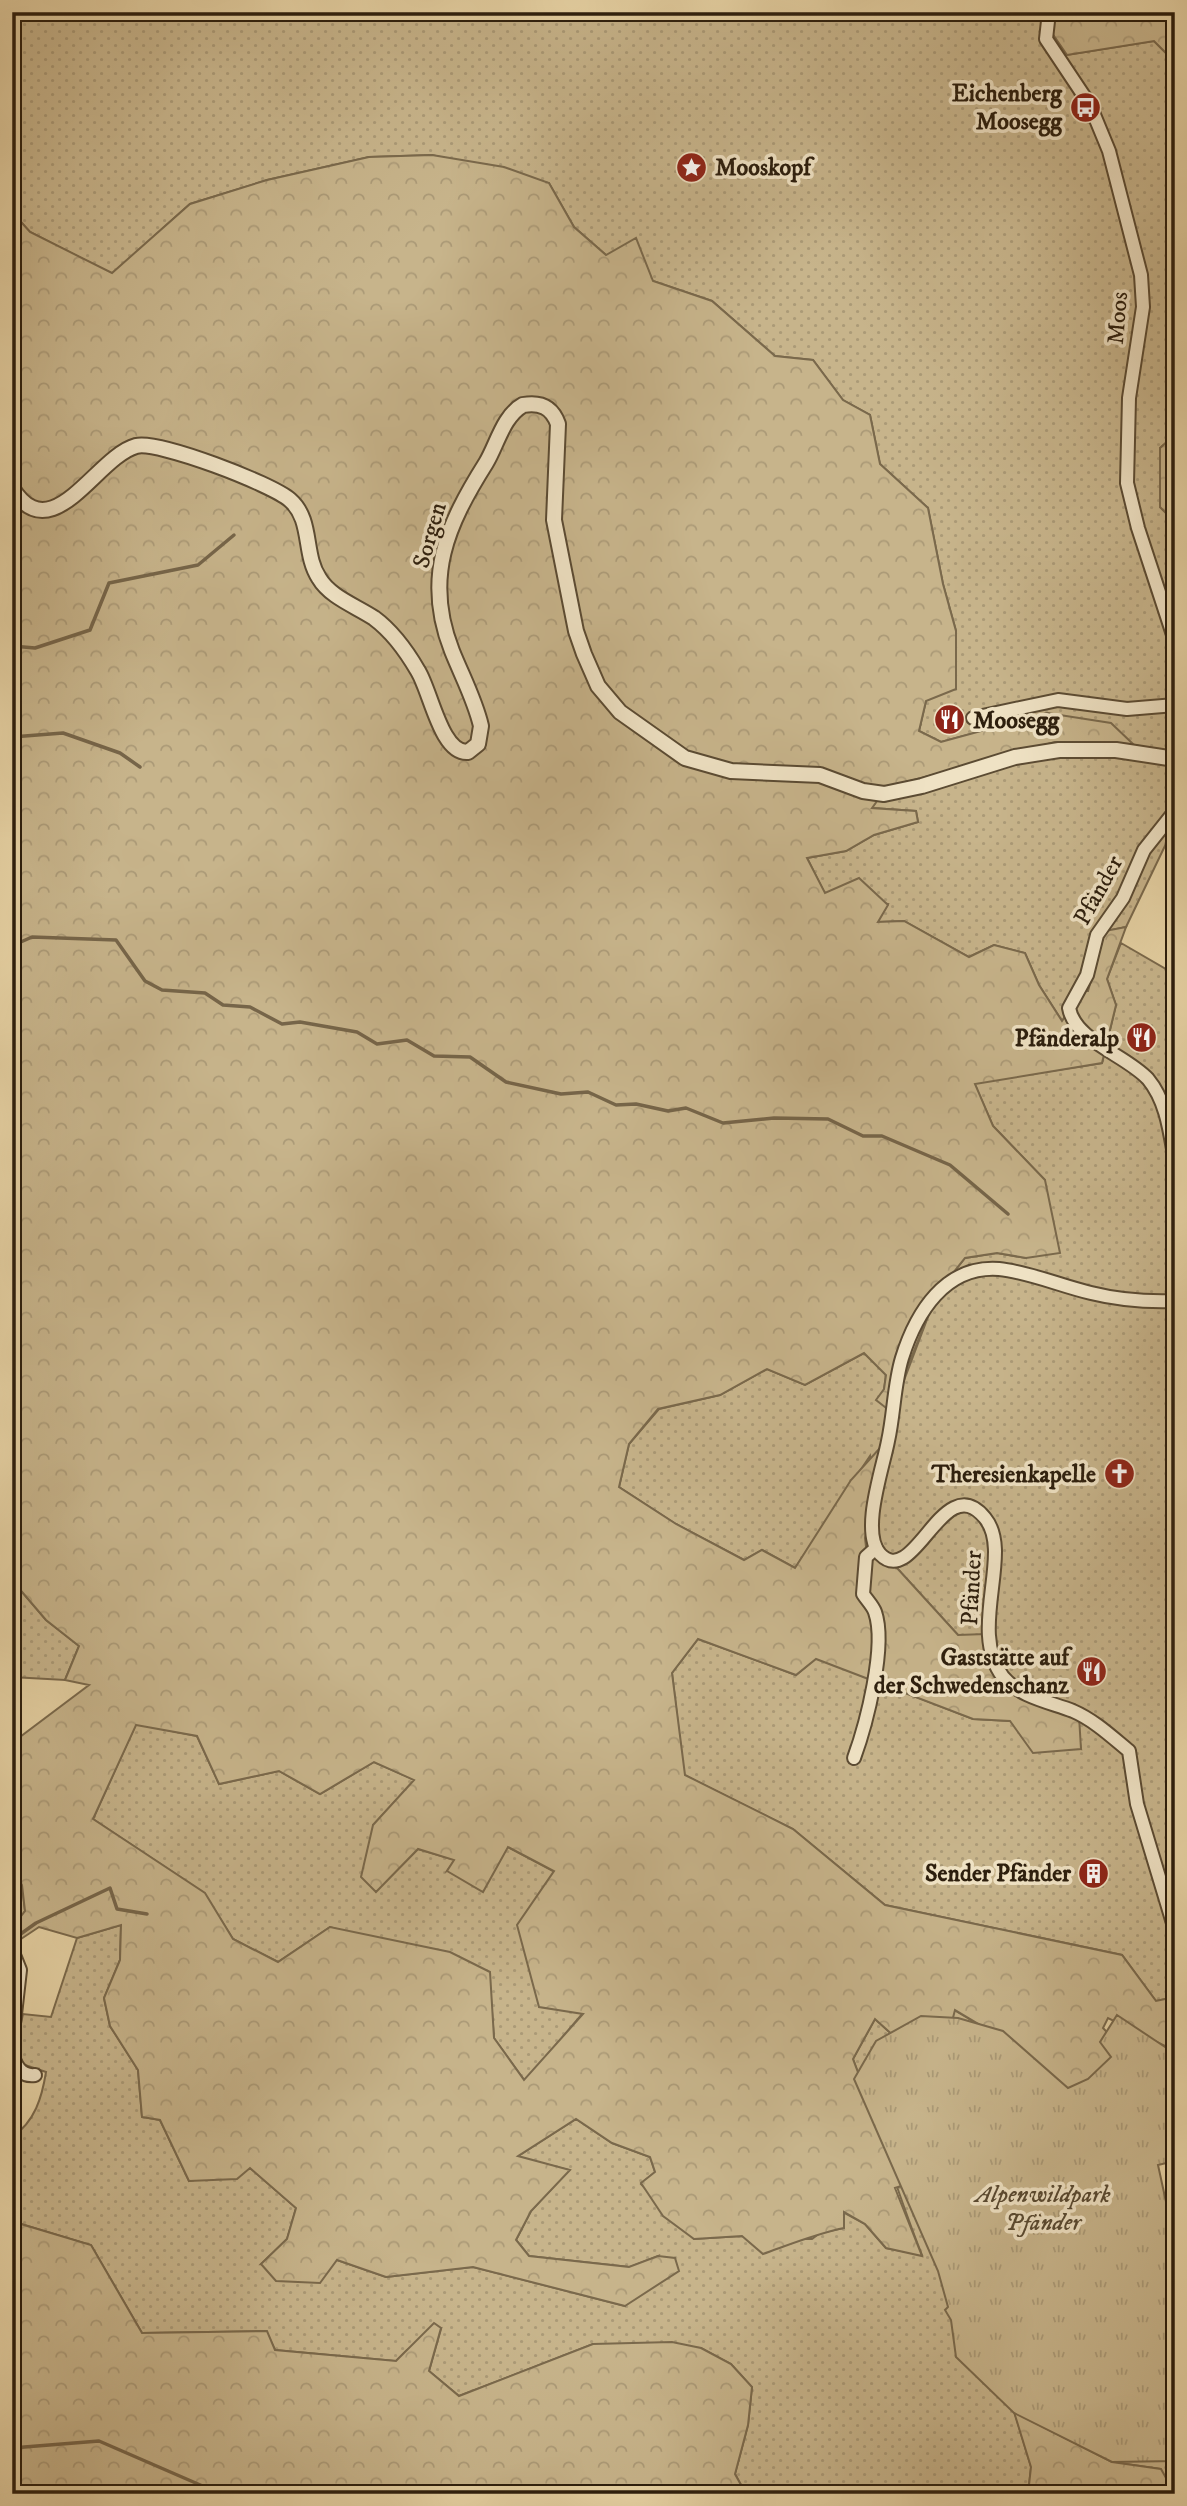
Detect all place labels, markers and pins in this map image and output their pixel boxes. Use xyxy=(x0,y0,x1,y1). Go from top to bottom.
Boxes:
place label: Eichenberg Moosegg xyxy=(952,79,1063,137)
bus stop icon: Eichenberg Moosegg xyxy=(1068,90,1102,124)
place icon: Mooskopf xyxy=(675,150,709,184)
place label: Mooskopf xyxy=(715,153,815,183)
restaurant icon: Moosegg xyxy=(933,703,967,737)
place label: Moosegg xyxy=(973,706,1061,736)
restaurant icon: Pfänderalp xyxy=(1125,1021,1159,1055)
place label: Pfänderalp xyxy=(1014,1024,1119,1054)
church icon: Theresienkapelle xyxy=(1102,1457,1136,1491)
place label: Theresienkapelle xyxy=(930,1460,1096,1490)
place label: Gaststätte auf der Schwedenschanz xyxy=(874,1643,1073,1701)
restaurant icon: Gaststätte auf der Schwedenschanz xyxy=(1075,1654,1109,1688)
building icon: Sender Pfänder xyxy=(1077,1856,1111,1890)
place label: Sender Pfänder xyxy=(925,1859,1072,1889)

